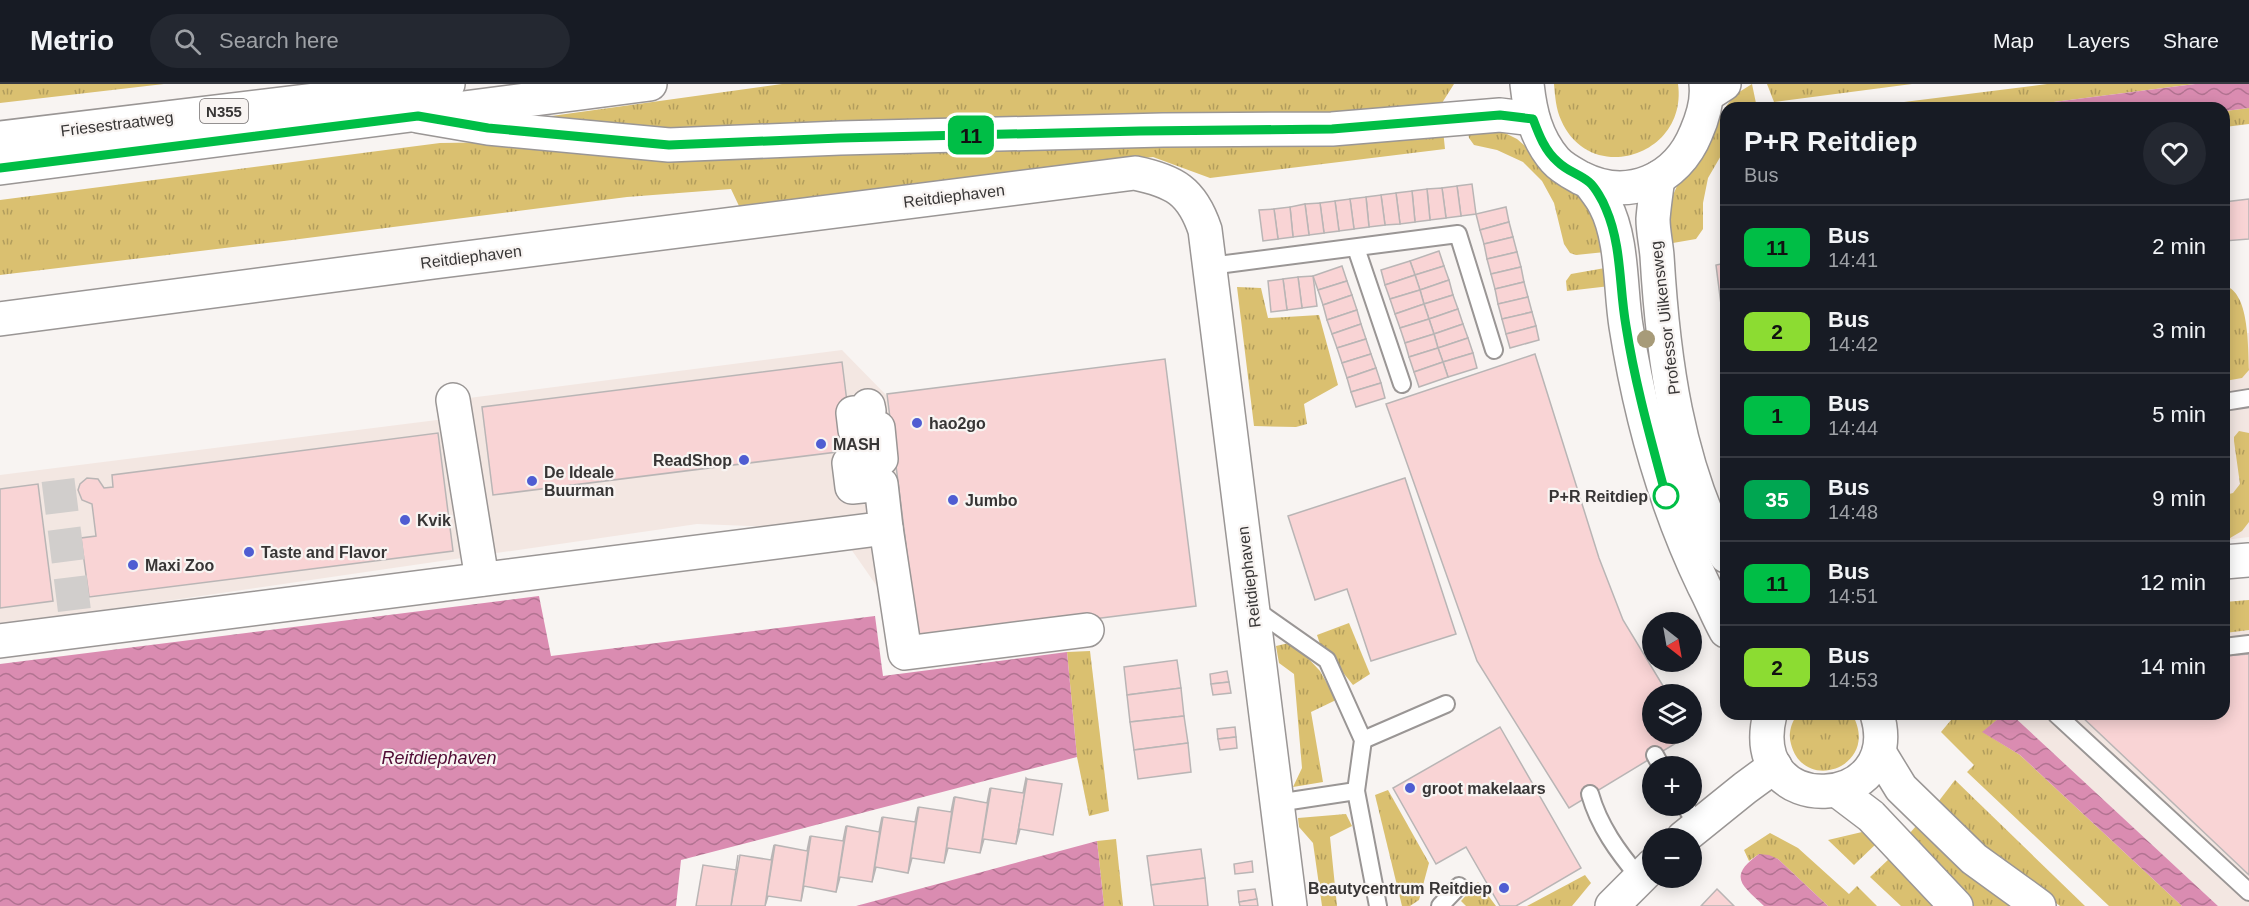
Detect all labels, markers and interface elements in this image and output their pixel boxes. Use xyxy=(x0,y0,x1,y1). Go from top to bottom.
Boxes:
search box xyxy=(150,14,570,68)
text: Metrio xyxy=(30,25,114,56)
icon: search xyxy=(171,25,204,58)
text: Search here xyxy=(219,28,339,53)
text: Map xyxy=(1993,29,2034,52)
text: Layers xyxy=(2067,29,2130,52)
text: Share xyxy=(2163,29,2219,52)
road number: N355 xyxy=(200,99,248,123)
street label: Friesestraatweg xyxy=(59,109,175,139)
line badge: 11 xyxy=(944,116,998,154)
button: heart xyxy=(2143,122,2206,185)
text: 11 xyxy=(960,124,982,147)
text: P+R Reitdiep xyxy=(1744,126,1917,157)
text: Bus xyxy=(1744,164,1778,186)
street label: Reitdiephaven xyxy=(902,181,1006,211)
text: Bus xyxy=(1828,223,1870,248)
text: 2 min xyxy=(2152,234,2206,259)
text: 11 xyxy=(1766,236,1788,259)
street label: Professor Uilkensweg xyxy=(1647,240,1683,396)
street label: Reitdiephaven xyxy=(419,242,523,272)
text: 14:41 xyxy=(1828,249,1878,271)
text: Bus xyxy=(1828,307,1870,332)
text: 3 min xyxy=(2152,318,2206,343)
text: 2 xyxy=(1771,320,1783,343)
text: 14:42 xyxy=(1828,333,1878,355)
text: Bus xyxy=(1828,391,1870,416)
text: 5 min xyxy=(2152,402,2206,427)
text: 1 xyxy=(1771,404,1783,427)
place label: hao2go xyxy=(929,415,986,432)
marker: hao2go xyxy=(910,416,924,430)
text: 14:44 xyxy=(1828,417,1878,439)
place label: MASH xyxy=(833,436,880,453)
marker: MASH xyxy=(814,437,828,451)
place label: ReadShop xyxy=(653,452,732,469)
marker: ReadShop xyxy=(737,453,751,467)
place label: De Ideale Buurman xyxy=(544,464,614,499)
marker: De Ideale Buurman xyxy=(525,474,539,488)
text: Bus xyxy=(1828,475,1870,500)
marker: P+R Reitdiep xyxy=(1653,483,1679,509)
text: 9 min xyxy=(2152,486,2206,511)
place label: P+R Reitdiep xyxy=(1549,488,1648,505)
text: 35 xyxy=(1765,488,1789,511)
place label: Jumbo xyxy=(965,492,1018,509)
marker: Jumbo xyxy=(946,493,960,507)
text: 14:48 xyxy=(1828,501,1878,523)
place label: Kvik xyxy=(417,512,451,529)
marker: Kvik xyxy=(398,513,412,527)
street label: Reitdiephaven xyxy=(1234,525,1264,629)
place label: Taste and Flavor xyxy=(261,544,387,561)
marker: Taste and Flavor xyxy=(242,545,256,559)
place label: Maxi Zoo xyxy=(145,557,215,574)
marker: Maxi Zoo xyxy=(126,558,140,572)
text: Bus xyxy=(1828,559,1870,584)
text: 12 min xyxy=(2140,570,2206,595)
text: 11 xyxy=(1766,572,1788,595)
text: 14:51 xyxy=(1828,585,1878,607)
north arrow xyxy=(1642,612,1702,672)
map controls xyxy=(1642,612,1702,888)
text: Bus xyxy=(1828,643,1870,668)
text: 14 min xyxy=(2140,654,2206,679)
text: 2 xyxy=(1771,656,1783,679)
text: 14:53 xyxy=(1828,669,1878,691)
button: layers xyxy=(1642,684,1702,744)
water label: Reitdiephaven xyxy=(381,748,497,768)
button: + xyxy=(1642,756,1702,816)
place label: groot makelaars xyxy=(1422,780,1546,797)
marker: groot makelaars xyxy=(1403,781,1417,795)
button: − xyxy=(1642,828,1702,888)
place label: Beautycentrum Reitdiep xyxy=(1308,880,1492,897)
marker: Beautycentrum Reitdiep xyxy=(1497,881,1511,895)

